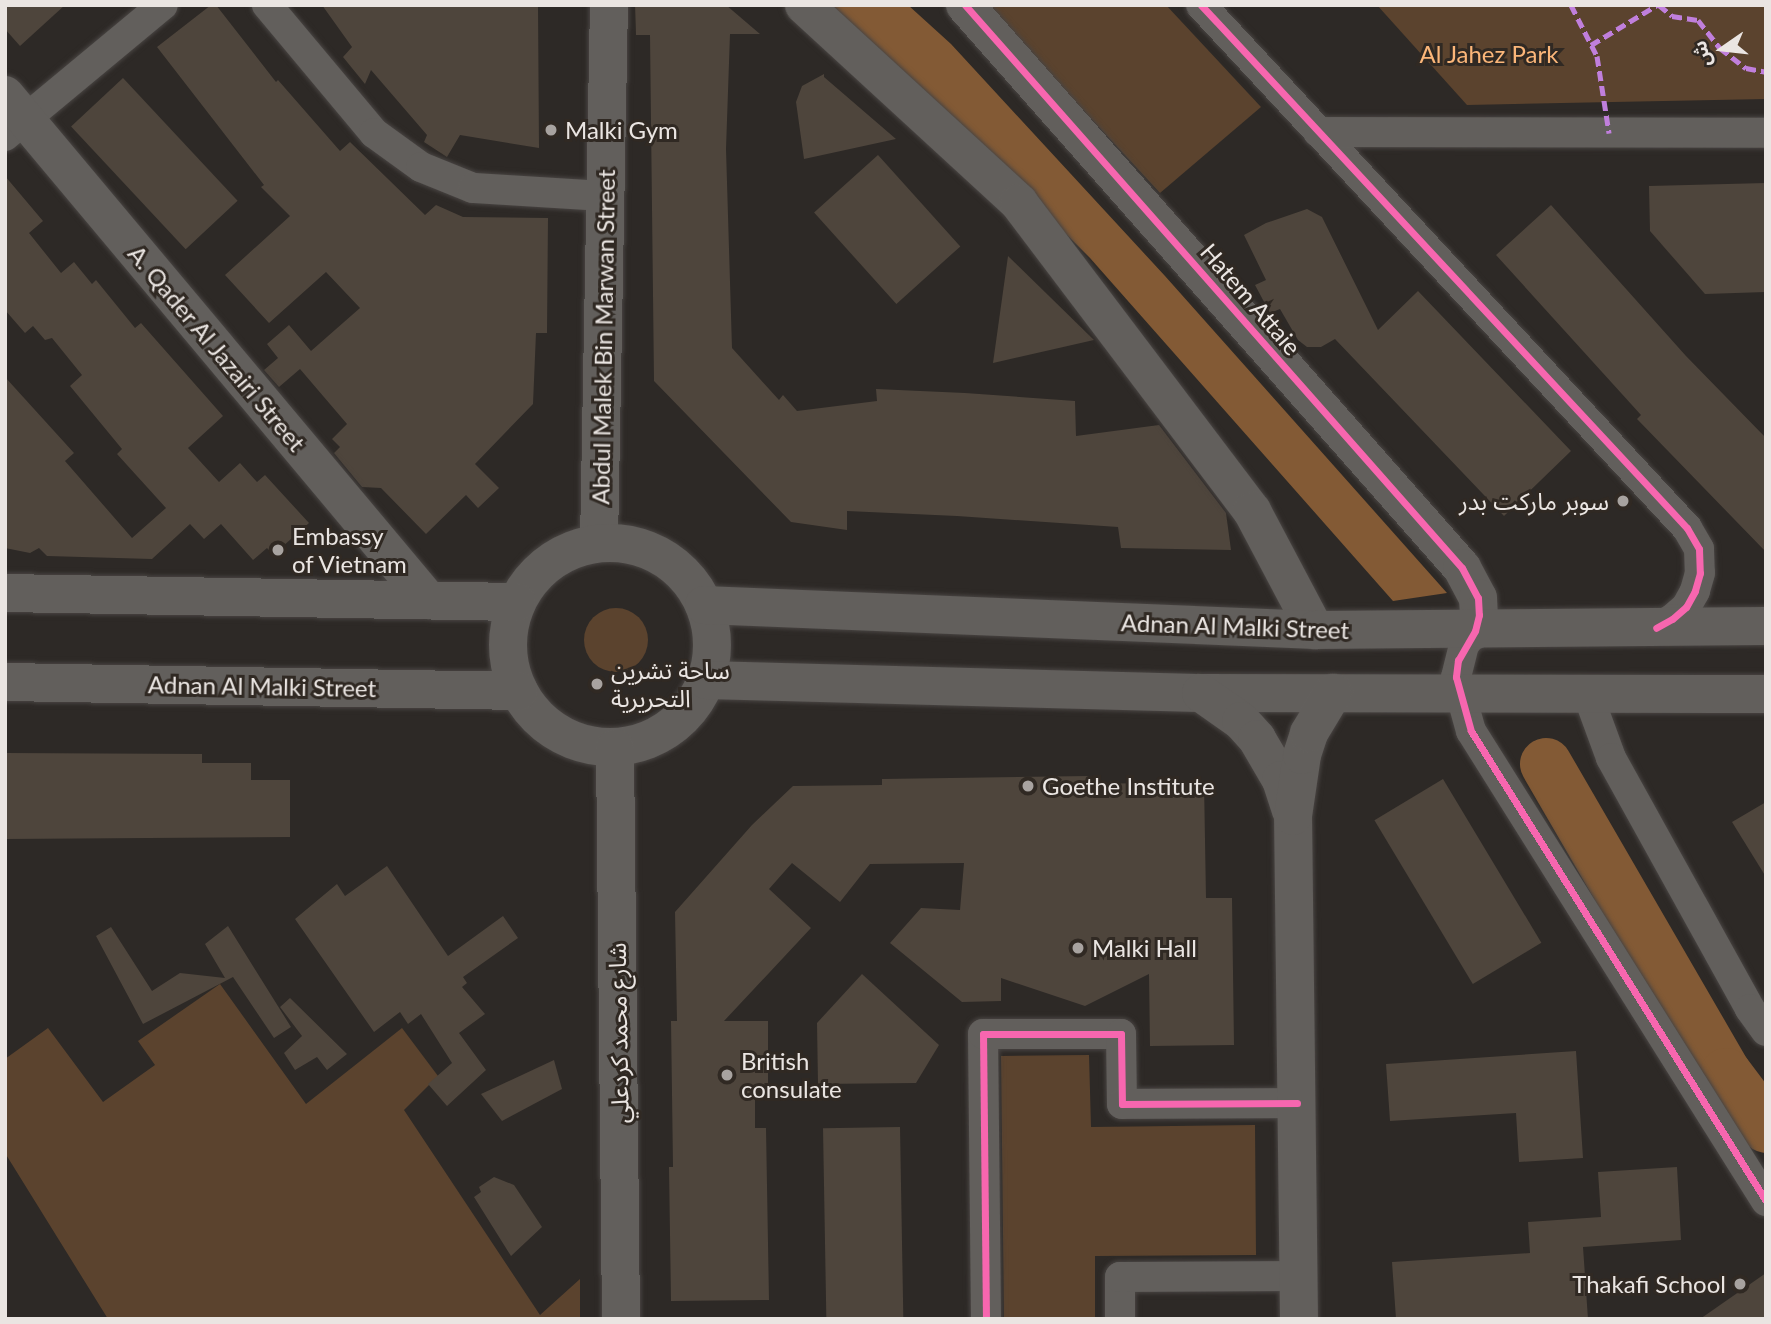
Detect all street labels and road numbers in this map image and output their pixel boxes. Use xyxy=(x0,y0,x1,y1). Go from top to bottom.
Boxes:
street label: Abdul Malek Bin Marwan Street xyxy=(586,169,620,505)
street label: Hatem Attaie xyxy=(1194,237,1308,361)
street label: A. Qader Al Jazairi Street xyxy=(122,238,312,458)
street label: Adnan Al Malki Street xyxy=(1120,608,1350,644)
street label: Adnan Al Malki Street xyxy=(147,670,377,702)
street label: شارع محمد كردعلي xyxy=(602,942,634,1124)

